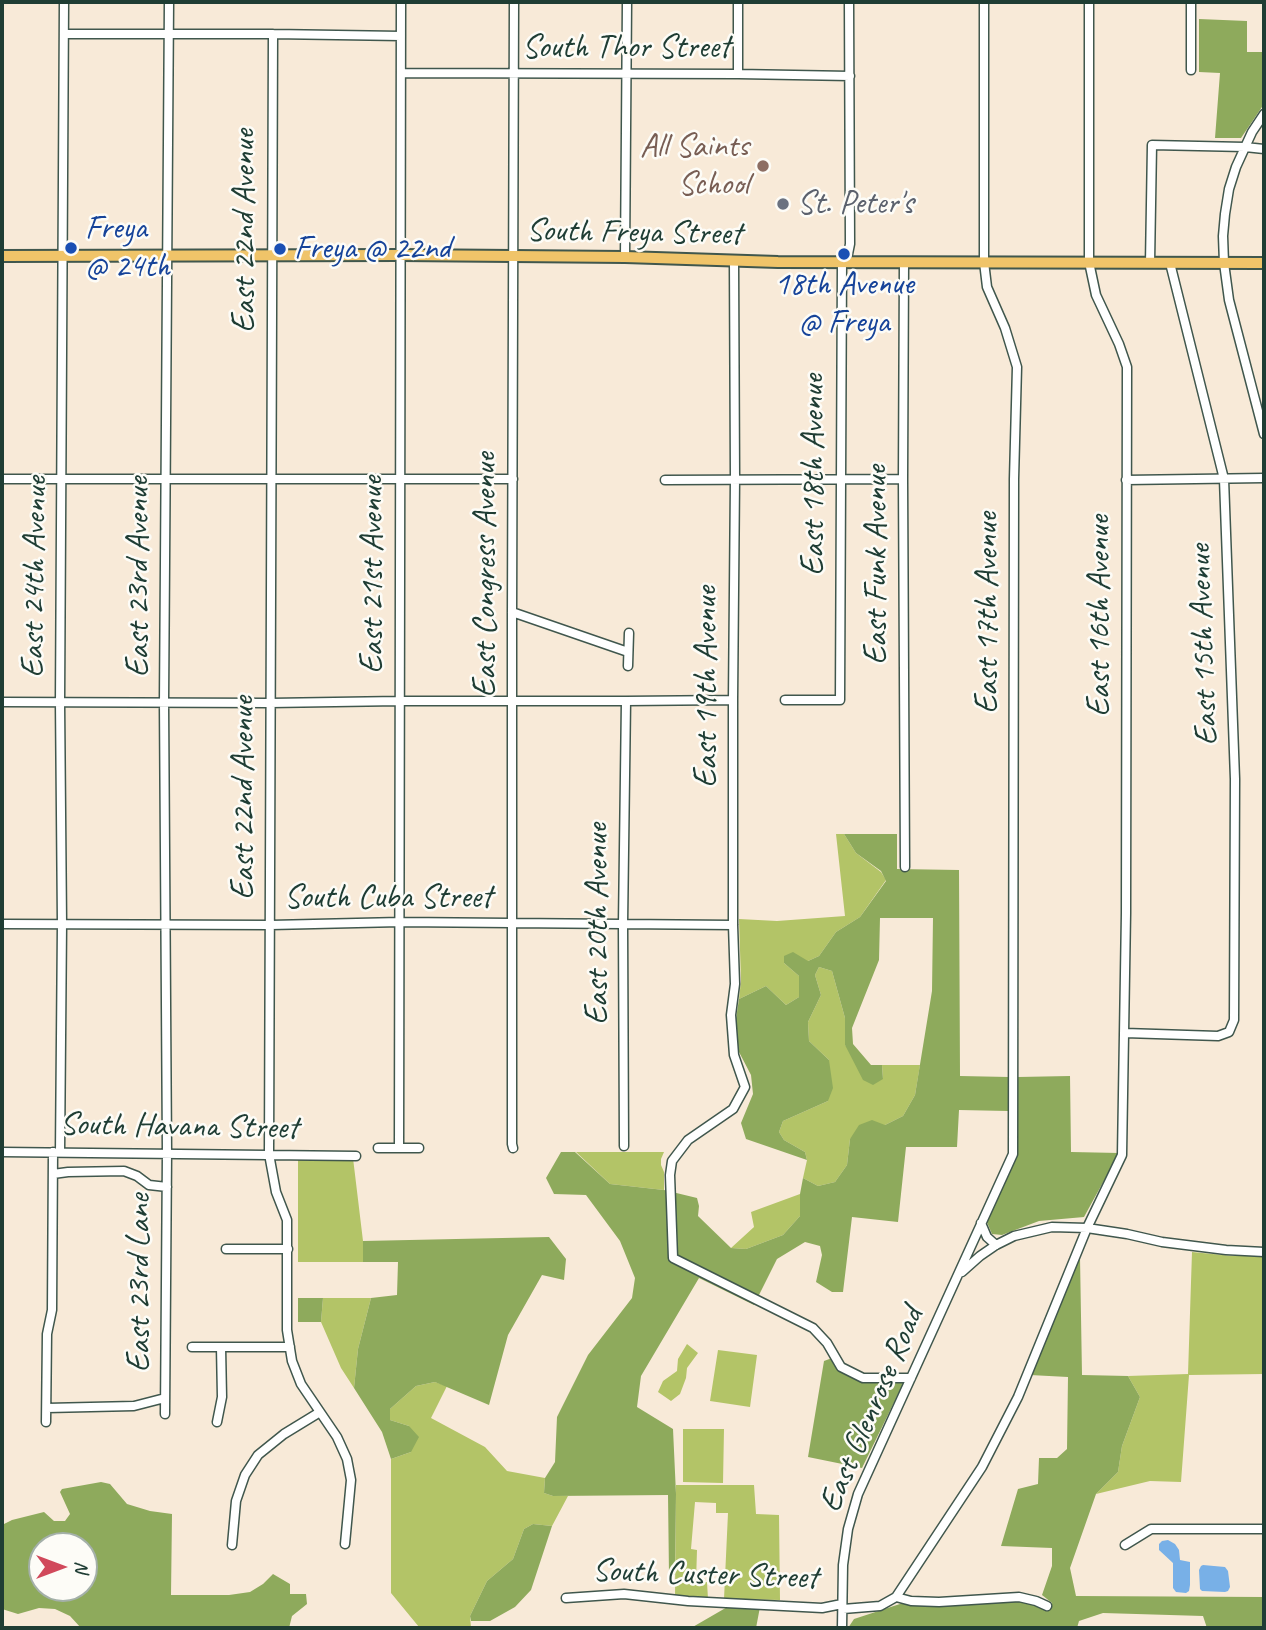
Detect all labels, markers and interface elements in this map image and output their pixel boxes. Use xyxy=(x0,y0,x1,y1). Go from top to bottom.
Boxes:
street label: South Thor Street xyxy=(522,28,730,68)
place label: All Saints School xyxy=(640,127,749,205)
street label: East 22nd Avenue xyxy=(225,129,265,333)
marker: All Saints School xyxy=(755,158,771,174)
place label: St. Peter's xyxy=(797,184,913,224)
marker: St. Peter's xyxy=(775,196,791,212)
place label: Freya @ 24th xyxy=(85,209,170,287)
street label: South Freya Street xyxy=(526,211,742,255)
place label: Freya @ 22nd xyxy=(294,229,450,269)
marker: Freya @ 24th xyxy=(63,240,79,256)
marker: Freya @ 22nd xyxy=(272,241,288,257)
marker: 18th Avenue @ Freya xyxy=(836,246,852,262)
place label: 18th Avenue @ Freya xyxy=(774,265,914,343)
street label: East 18th Avenue xyxy=(794,374,834,576)
street label: East Congress Avenue xyxy=(466,453,506,697)
street label: East Funk Avenue xyxy=(857,465,897,665)
street label: East 24th Avenue xyxy=(13,476,57,678)
street label: East 21st Avenue xyxy=(353,476,393,674)
street label: East 23rd Avenue xyxy=(119,477,159,677)
street label: East 17th Avenue xyxy=(968,512,1008,714)
street label: East 16th Avenue xyxy=(1080,515,1120,717)
street label: East 15th Avenue xyxy=(1181,544,1227,746)
street label: East 19th Avenue xyxy=(687,586,727,788)
street label: East 22nd Avenue xyxy=(224,696,264,900)
street label: East 20th Avenue xyxy=(578,823,618,1025)
street label: South Cuba Street xyxy=(284,878,492,918)
street label: South Havana Street xyxy=(60,1105,298,1149)
street label: East 23rd Lane xyxy=(120,1194,160,1372)
street label: East Glenrose Road xyxy=(811,1302,933,1518)
north arrow xyxy=(28,1532,98,1602)
street label: South Custer Street xyxy=(592,1551,818,1599)
text: N xyxy=(70,1561,94,1573)

